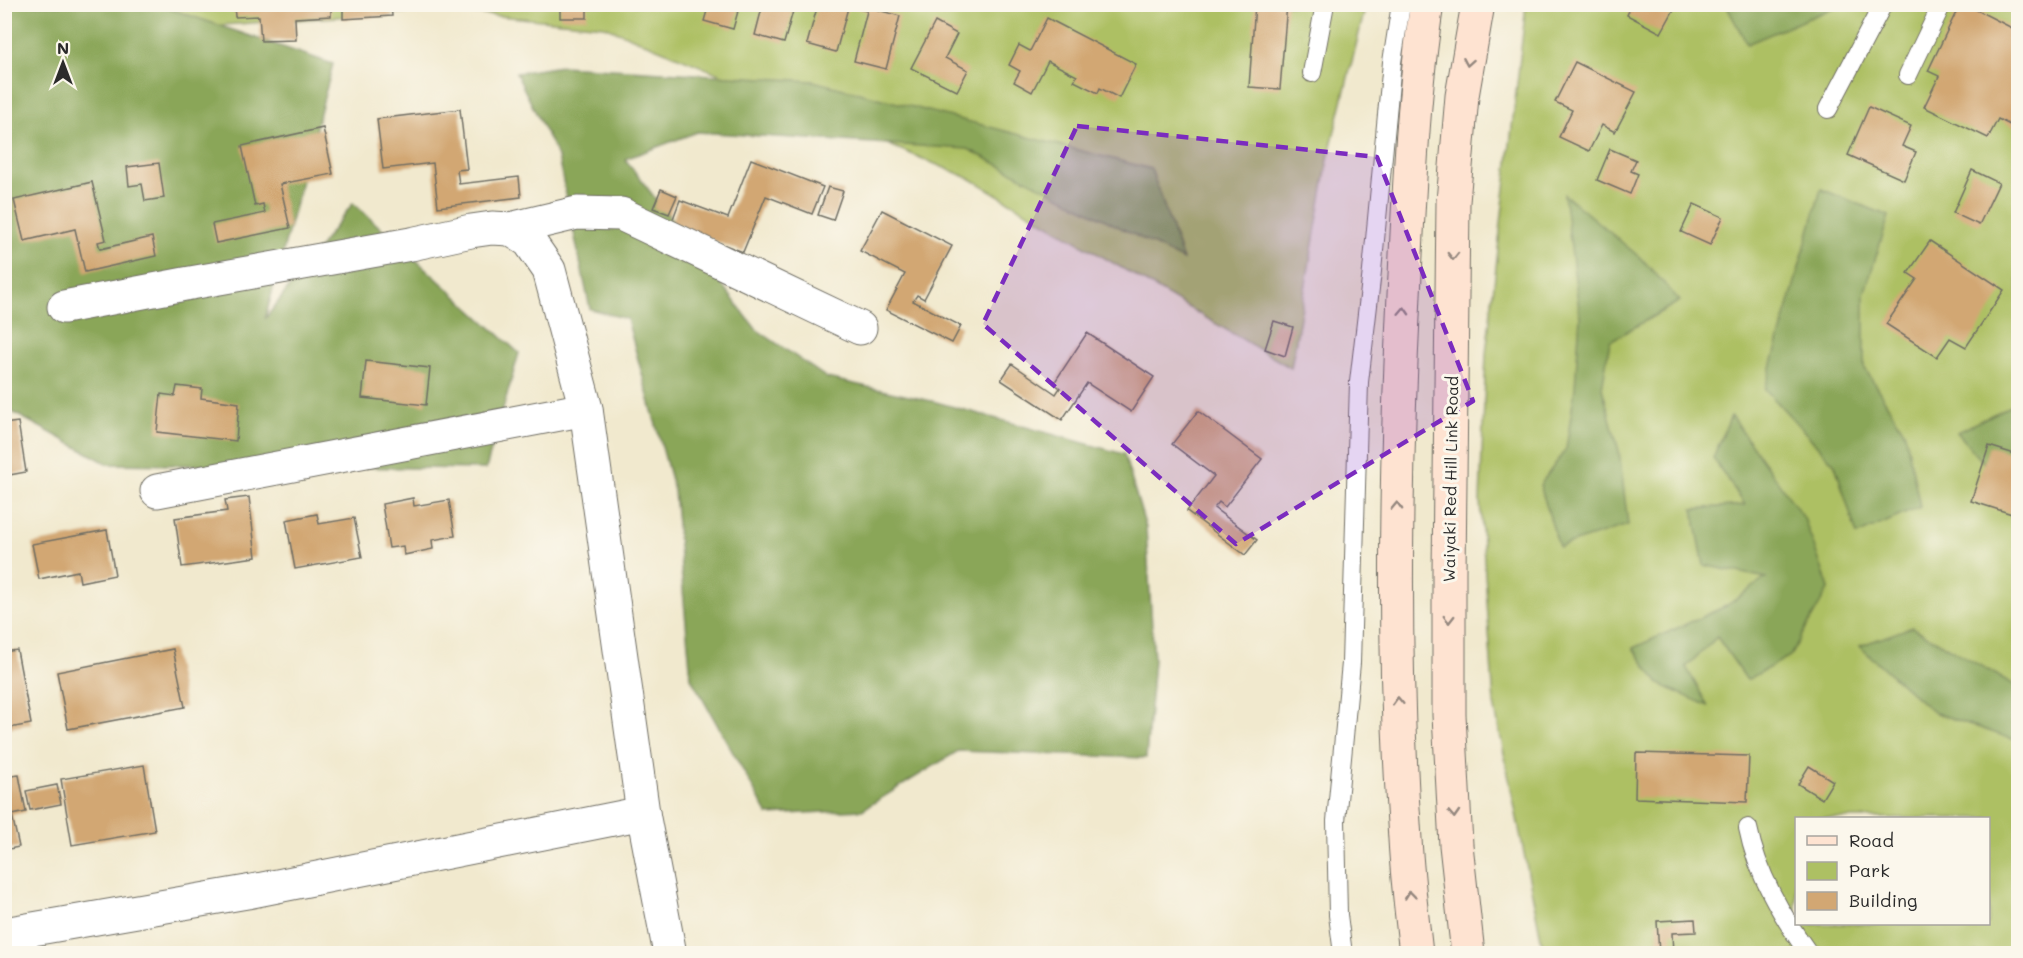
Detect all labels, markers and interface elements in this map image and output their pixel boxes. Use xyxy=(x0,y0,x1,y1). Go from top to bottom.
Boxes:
north arrow xyxy=(33,33,93,93)
text: N xyxy=(57,37,69,58)
one-way arrow xyxy=(1462,57,1475,67)
one-way arrow xyxy=(1447,252,1459,261)
one-way arrow xyxy=(1397,306,1410,315)
street label: Waiyaki Red Hill Link Road xyxy=(1438,376,1462,582)
one-way arrow xyxy=(1391,501,1403,510)
one-way arrow xyxy=(1443,615,1455,624)
one-way arrow xyxy=(1392,696,1404,705)
one-way arrow xyxy=(1448,810,1461,819)
legend xyxy=(1795,817,1990,925)
text: Road xyxy=(1849,828,1894,852)
text: Park xyxy=(1849,858,1890,882)
text: Building xyxy=(1849,888,1917,912)
one-way arrow xyxy=(1404,891,1417,900)

